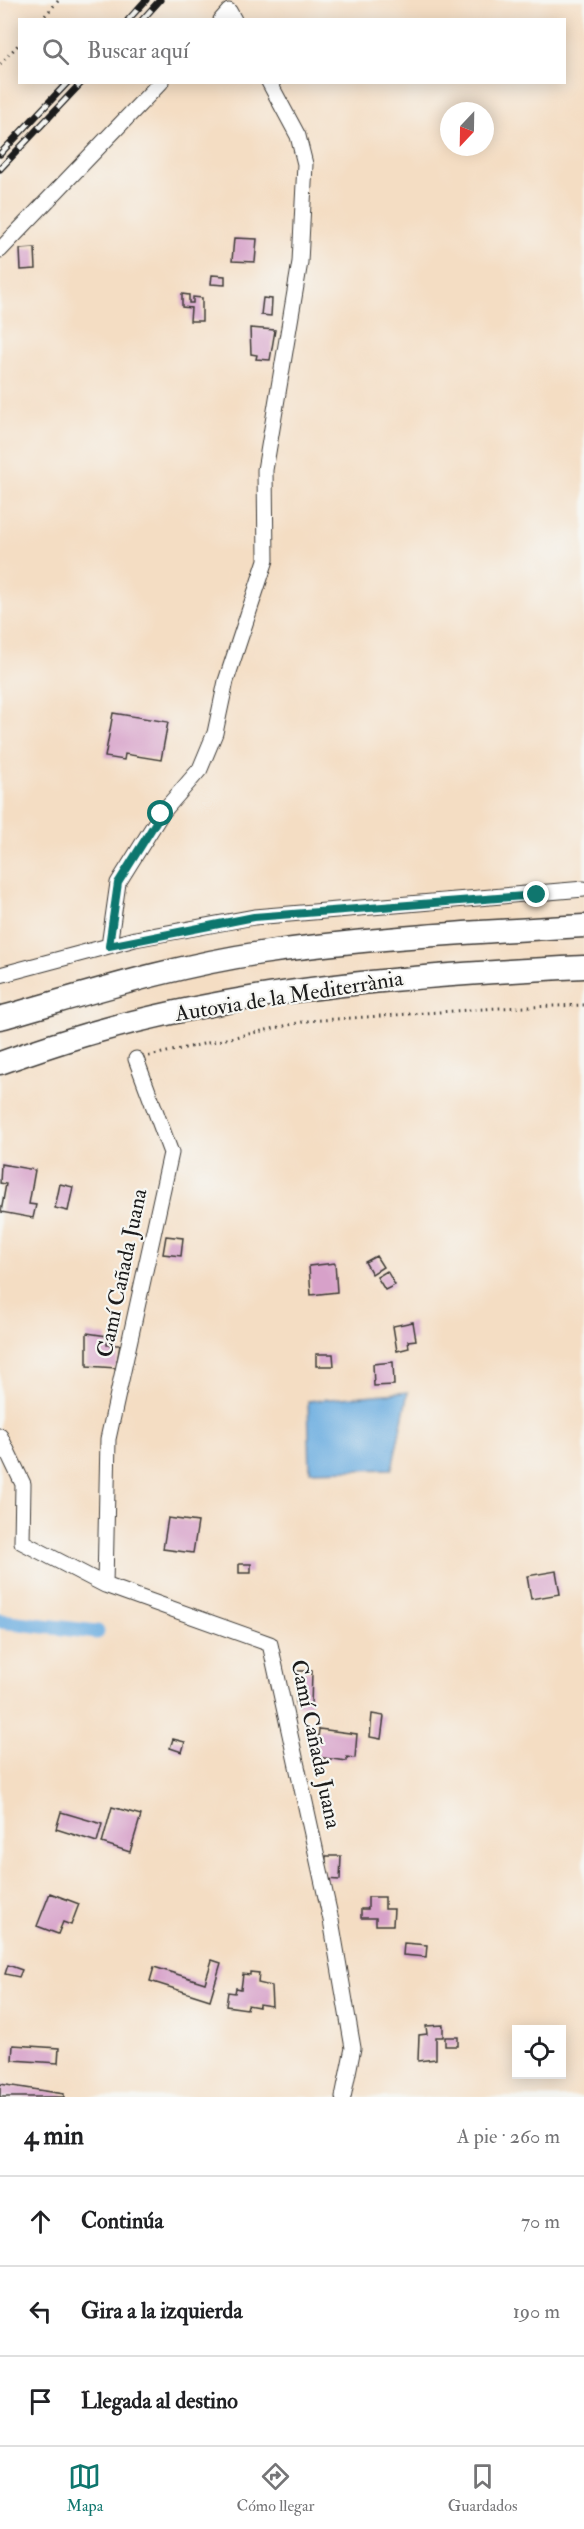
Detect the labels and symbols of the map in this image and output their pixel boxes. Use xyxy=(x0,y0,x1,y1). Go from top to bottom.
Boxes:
north arrow xyxy=(440,102,494,156)
route start xyxy=(147,800,173,826)
route end xyxy=(523,881,549,907)
street label: Autovia de la Mediterrània xyxy=(172,964,406,1028)
street label: Camí Cañada Juana xyxy=(90,1185,154,1360)
street label: Camí Cañada Juana xyxy=(284,1657,348,1832)

